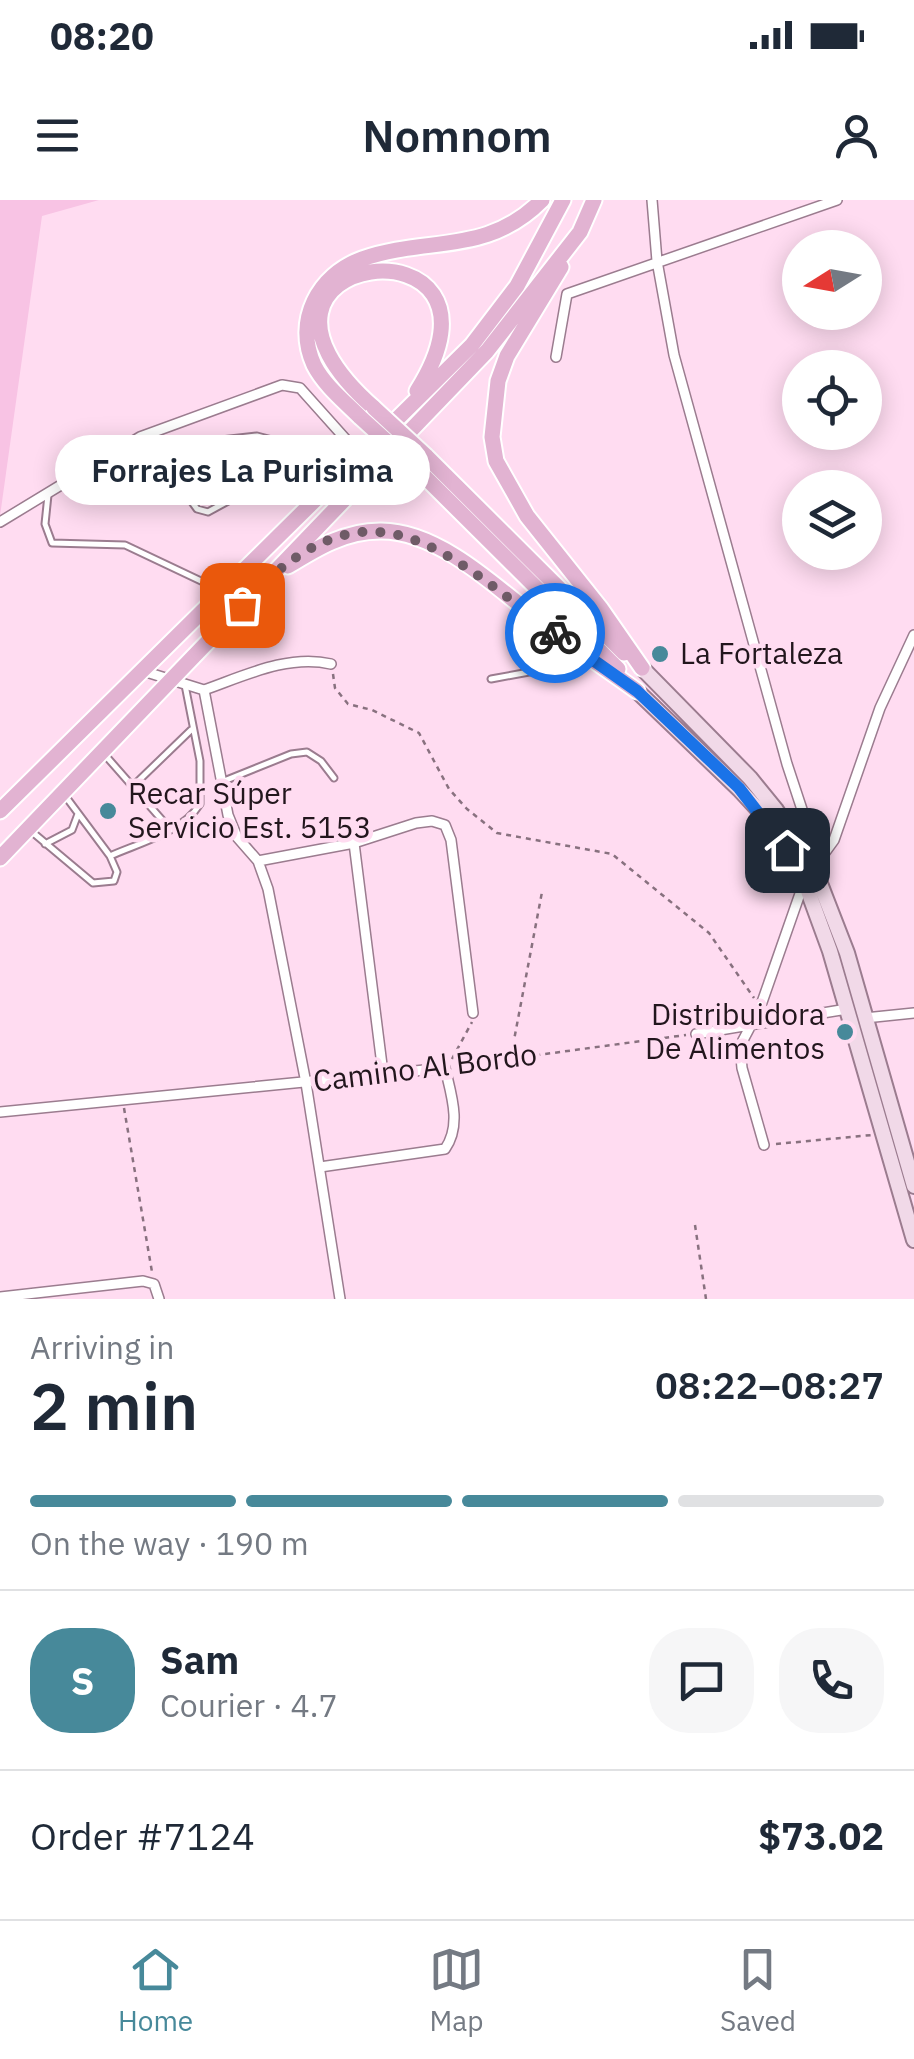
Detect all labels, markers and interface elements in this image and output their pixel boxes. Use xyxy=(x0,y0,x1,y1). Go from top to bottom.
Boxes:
text: 08:20 xyxy=(50,11,154,60)
text: Nomnom xyxy=(362,106,552,164)
icon: menu xyxy=(30,108,85,163)
icon: person xyxy=(829,108,884,163)
north arrow xyxy=(782,230,882,330)
map controls xyxy=(782,230,882,570)
button: locate xyxy=(782,350,882,450)
callout: Forrajes La Purisima xyxy=(54,435,430,505)
text: Forrajes La Purisima xyxy=(91,449,394,491)
button: layers xyxy=(782,470,882,570)
pin xyxy=(200,563,285,648)
icon: bag xyxy=(215,578,270,633)
courier xyxy=(505,583,605,683)
icon: bike xyxy=(528,606,583,661)
place label: La Fortaleza xyxy=(680,633,843,672)
marker: La Fortaleza xyxy=(649,643,671,665)
place label: Recar Súper Servicio Est. 5153 xyxy=(128,773,372,846)
marker: Recar Súper Servicio Est. 5153 xyxy=(97,800,119,822)
pin xyxy=(745,808,830,893)
icon: home xyxy=(760,823,815,878)
place label: Distribuidora De Alimentos xyxy=(645,994,825,1067)
marker: Distribuidora De Alimentos xyxy=(834,1021,856,1043)
street label: Camino Al Bordo xyxy=(311,1033,539,1100)
text: Arriving in xyxy=(30,1326,175,1368)
text: 08:22–08:27 xyxy=(655,1360,884,1409)
text: 2 min xyxy=(30,1363,198,1448)
text: On the way · 190 m xyxy=(30,1522,309,1564)
button: chat xyxy=(649,1628,754,1733)
button: phone xyxy=(779,1628,884,1733)
text: Sam xyxy=(160,1635,239,1684)
text: S xyxy=(71,1656,94,1705)
text: Courier · 4.7 xyxy=(160,1684,338,1726)
text: Order #7124 xyxy=(30,1811,255,1860)
text: $73.02 xyxy=(758,1811,884,1860)
tab: Home xyxy=(118,1942,193,2039)
tab: Map xyxy=(429,1942,484,2039)
tab: Saved xyxy=(720,1942,796,2039)

